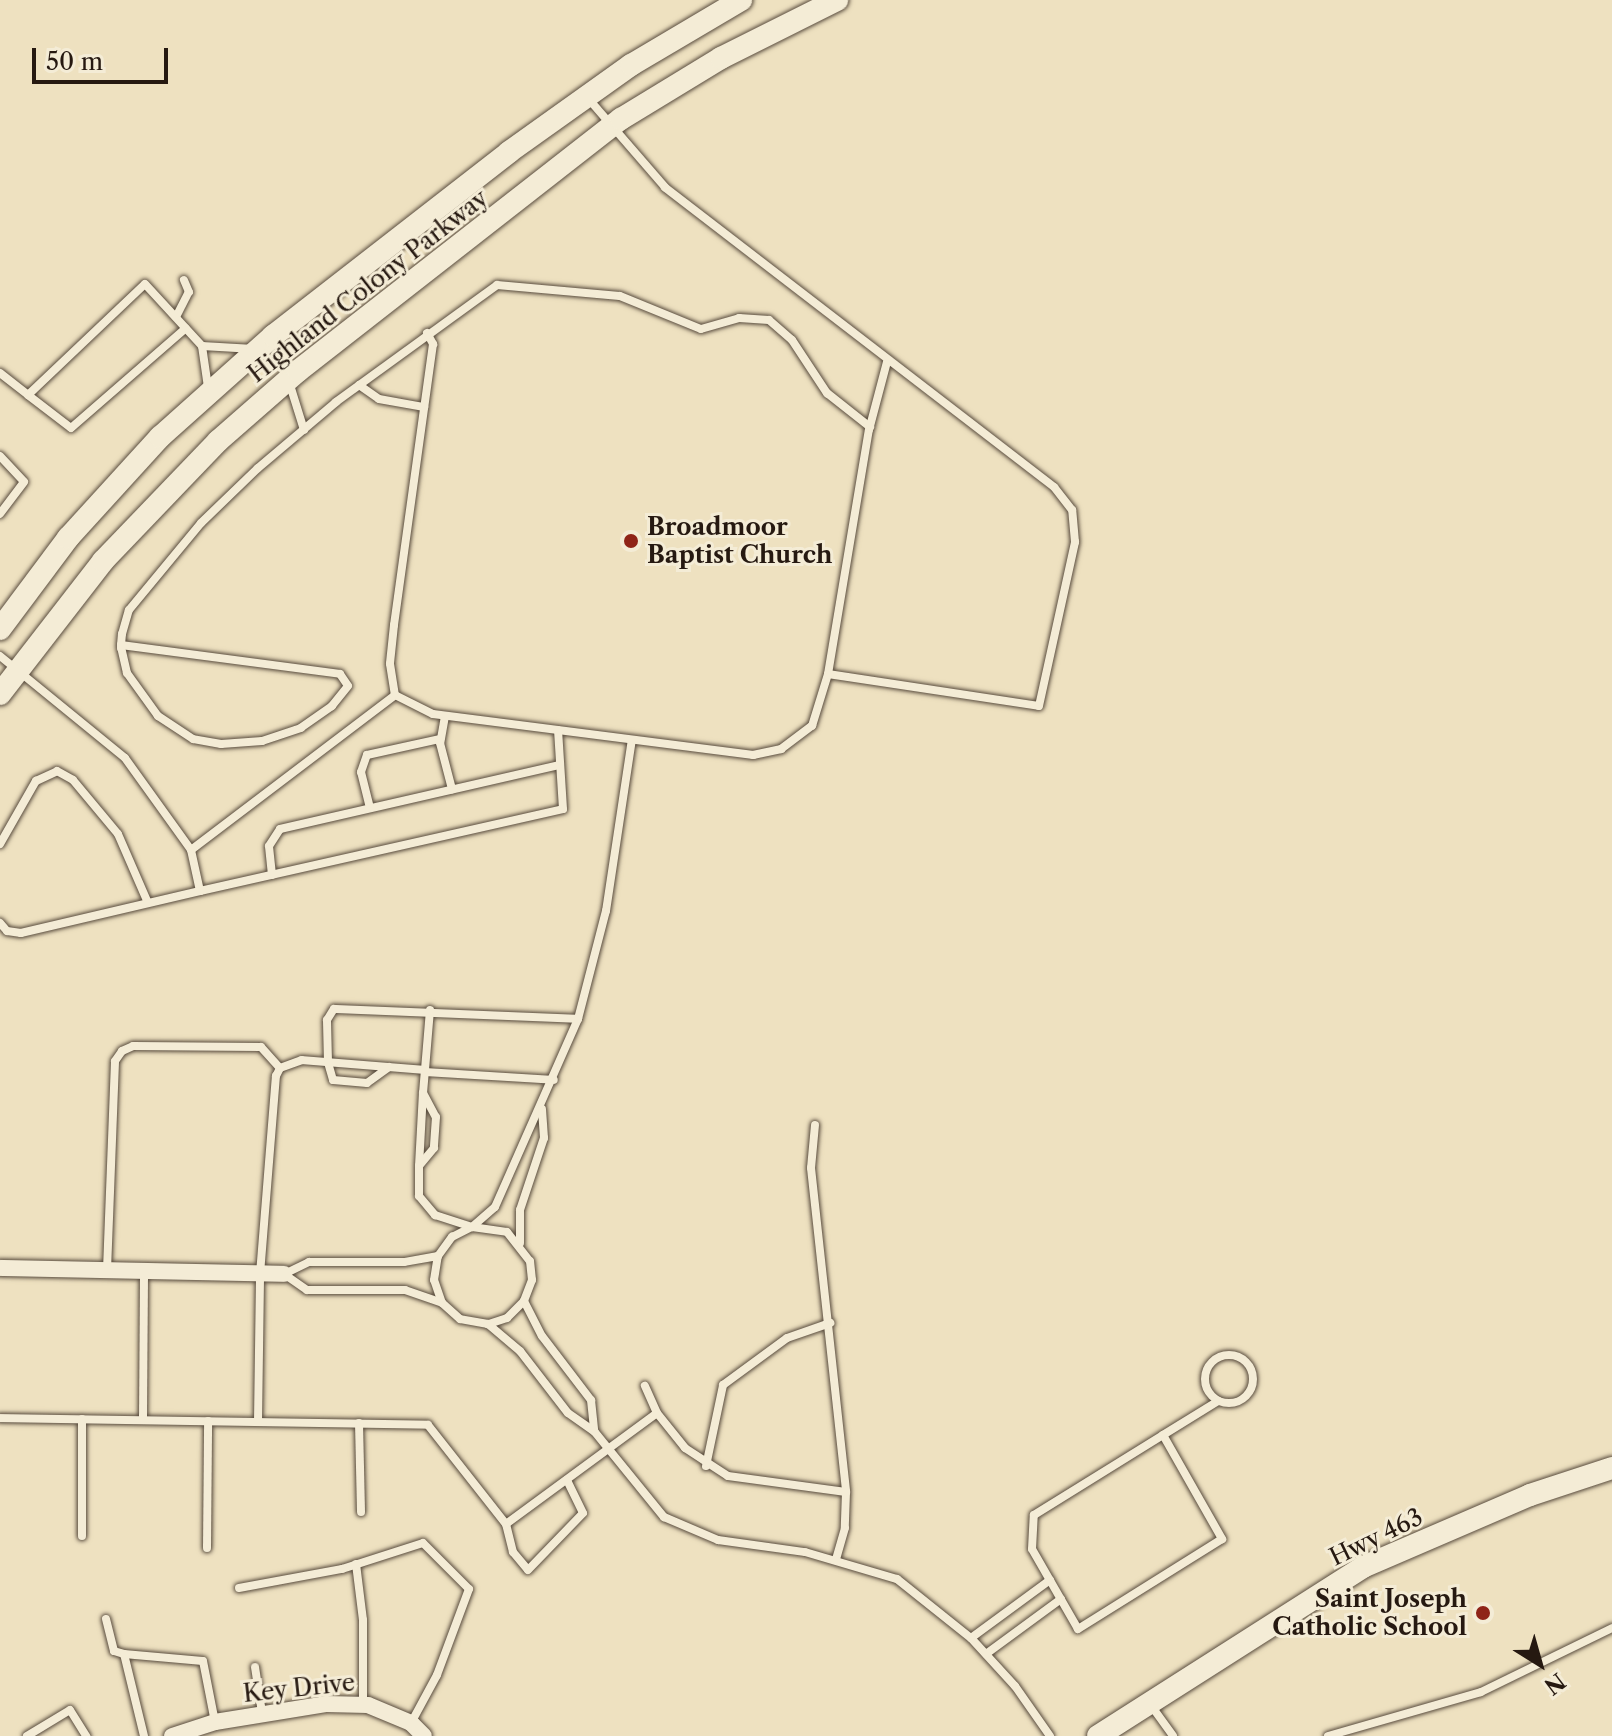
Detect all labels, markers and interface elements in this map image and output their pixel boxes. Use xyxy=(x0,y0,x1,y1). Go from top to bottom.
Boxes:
scale bar xyxy=(36,32,172,82)
text: 50 m xyxy=(46,47,103,76)
street label: Highland Colony Parkway xyxy=(242,183,494,389)
place label: Broadmoor Baptist Church xyxy=(647,513,832,569)
marker: Broadmoor Baptist Church xyxy=(622,532,640,550)
street label: Hwy 463 xyxy=(1324,1502,1428,1572)
place label: Saint Joseph Catholic School xyxy=(1272,1585,1467,1641)
marker: Saint Joseph Catholic School xyxy=(1474,1604,1492,1622)
north arrow xyxy=(1500,1624,1580,1704)
text: N xyxy=(1539,1667,1571,1700)
street label: Key Drive xyxy=(241,1668,357,1708)

